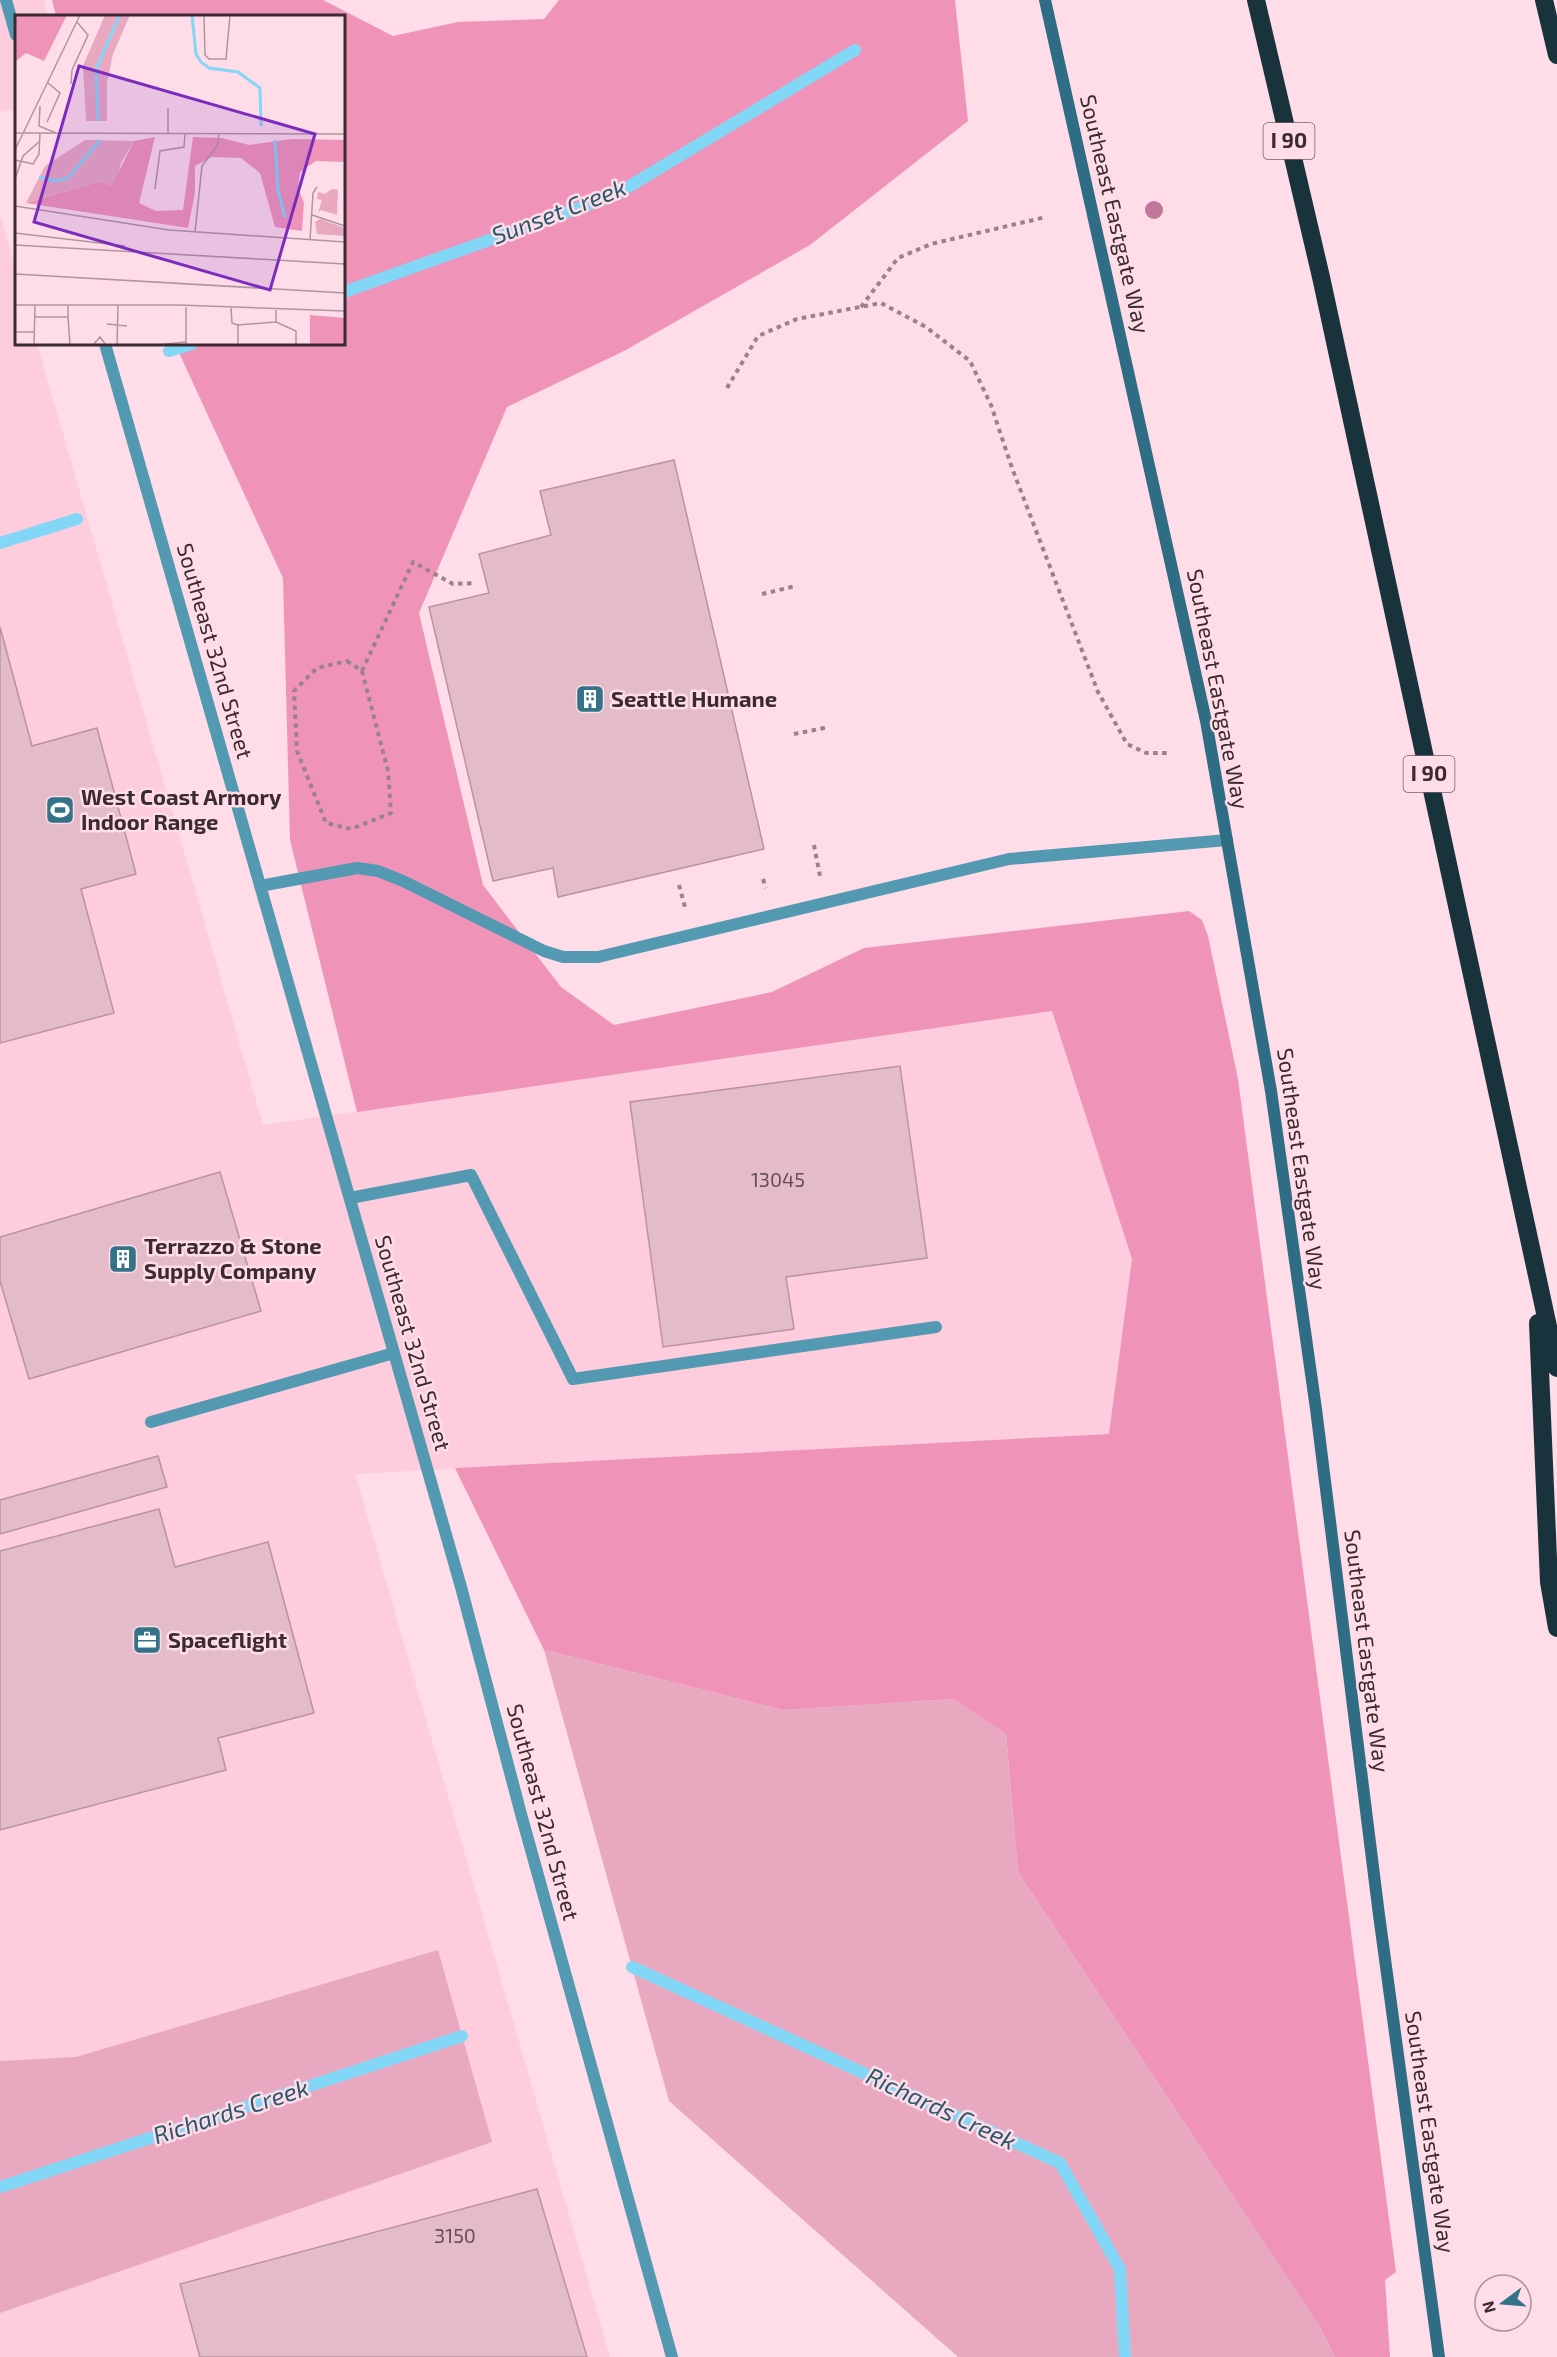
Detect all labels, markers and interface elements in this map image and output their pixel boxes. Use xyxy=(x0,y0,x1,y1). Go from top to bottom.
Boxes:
inset map xyxy=(15,15,345,345)
street label: Southeast Eastgate Way xyxy=(1076,92,1156,336)
road number: I 90 xyxy=(1264,123,1314,159)
water label: Sunset Creek xyxy=(487,172,630,250)
street label: Southeast 32nd Street xyxy=(173,540,259,761)
street label: Southeast Eastgate Way xyxy=(1183,566,1255,812)
building icon: Seattle Humane xyxy=(574,683,606,715)
place label: Seattle Humane xyxy=(611,685,777,711)
road number: I 90 xyxy=(1404,756,1454,792)
place label: West Coast Armory Indoor Range xyxy=(81,783,282,834)
sports icon: West Coast Armory Indoor Range xyxy=(44,794,76,826)
street label: Southeast Eastgate Way xyxy=(1273,1046,1333,1292)
house number: 13045 xyxy=(751,1167,805,1191)
place label: Terrazzo & Stone Supply Company xyxy=(144,1232,322,1284)
street label: Southeast 32nd Street xyxy=(371,1232,457,1453)
building icon: Terrazzo & Stone Supply Company xyxy=(107,1243,139,1275)
street label: Southeast Eastgate Way xyxy=(1340,1528,1396,1774)
office icon: Spaceflight xyxy=(131,1624,163,1656)
place label: Spaceflight xyxy=(168,1626,287,1652)
street label: Southeast 32nd Street xyxy=(503,1701,585,1923)
street label: Southeast Eastgate Way xyxy=(1401,2009,1461,2255)
water label: Richards Creek xyxy=(862,2060,1021,2155)
water label: Richards Creek xyxy=(149,2072,312,2149)
house number: 3150 xyxy=(434,2223,476,2247)
north arrow xyxy=(1473,2273,1533,2333)
text: N xyxy=(1477,2299,1499,2315)

